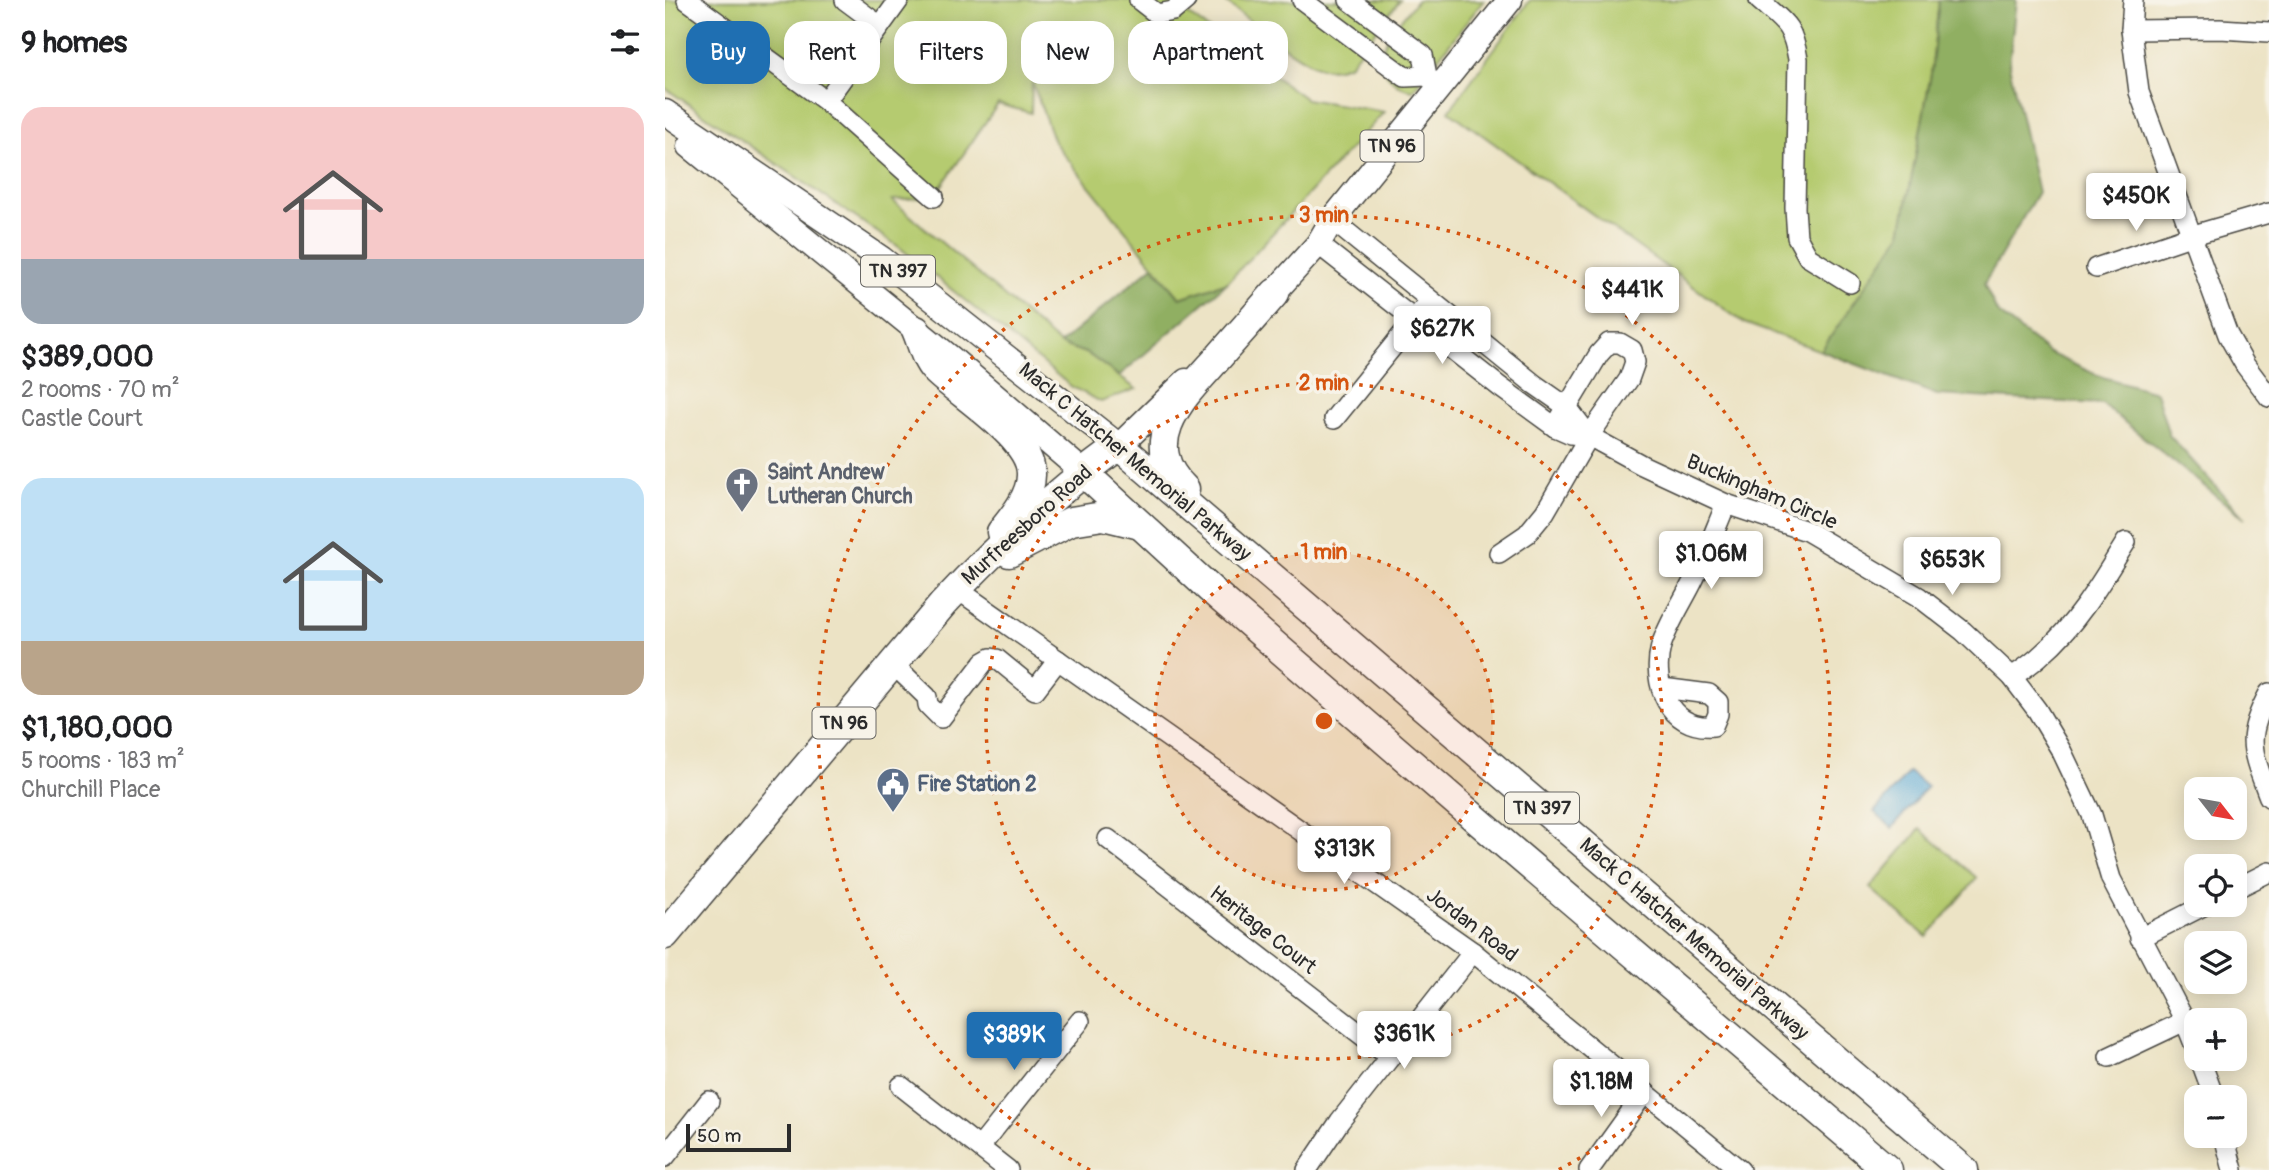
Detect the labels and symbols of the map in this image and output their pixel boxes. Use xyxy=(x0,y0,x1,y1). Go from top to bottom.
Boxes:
road number: TN 96 xyxy=(1361,130,1423,162)
pin: $450K xyxy=(2087,174,2185,233)
text: 3 min xyxy=(1299,202,1349,229)
road number: TN 397 xyxy=(861,256,935,286)
pin: $441K xyxy=(1583,268,1681,327)
pin: $627K xyxy=(1393,306,1491,366)
street label: Mack C Hatcher Memorial Parkway xyxy=(1013,357,1257,567)
text: 2 min xyxy=(1299,370,1349,397)
street label: Buckingham Circle xyxy=(1683,448,1842,536)
place label: Saint Andrew Lutheran Church xyxy=(767,459,913,510)
street label: Murfreesboro Road xyxy=(956,459,1098,591)
church icon: Saint Andrew Lutheran Church xyxy=(723,465,761,514)
pin: $1.06M xyxy=(1654,532,1768,591)
pin: $653K xyxy=(1903,538,2001,597)
text: 1 min xyxy=(1301,539,1348,566)
road number: TN 96 xyxy=(813,708,875,738)
centre of rings xyxy=(1312,709,1336,733)
public building icon: Fire Station 2 xyxy=(874,765,912,814)
place label: Fire Station 2 xyxy=(917,771,1037,798)
north arrow xyxy=(2184,777,2247,840)
road number: TN 397 xyxy=(1505,792,1579,824)
pin: $313K xyxy=(1295,826,1393,886)
street label: Mack C Hatcher Memorial Parkway xyxy=(1574,832,1814,1046)
street label: Heritage Court xyxy=(1204,880,1322,981)
street label: Jordan Road xyxy=(1421,882,1523,968)
pin: $389K xyxy=(965,1012,1063,1072)
pin: $361K xyxy=(1355,1012,1453,1071)
pin: $1.18M xyxy=(1544,1060,1658,1119)
scale bar xyxy=(686,1121,791,1153)

